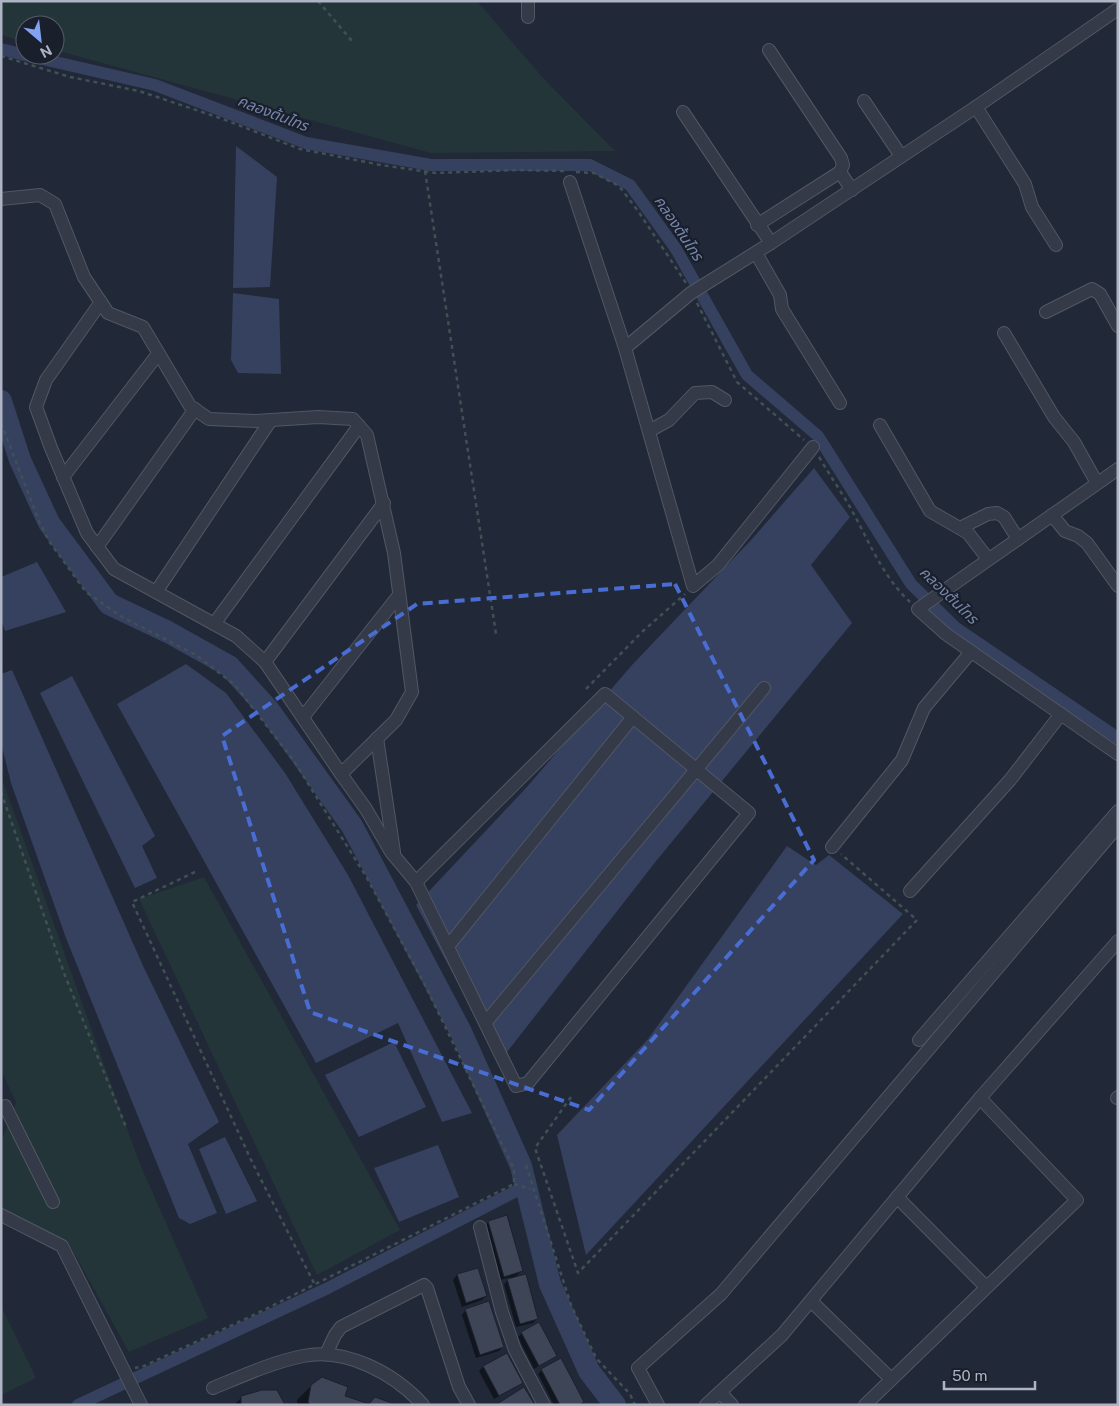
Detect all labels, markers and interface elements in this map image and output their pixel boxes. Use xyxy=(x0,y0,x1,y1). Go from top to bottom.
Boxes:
north arrow xyxy=(15,15,65,65)
text: N xyxy=(38,42,55,61)
water label: คลองต้นไทร xyxy=(235,92,312,135)
water label: คลองต้นไทร xyxy=(651,192,708,265)
water label: คลองต้นไทร xyxy=(916,563,983,628)
scale bar xyxy=(944,1358,1035,1390)
text: 50 m xyxy=(952,1367,987,1384)

